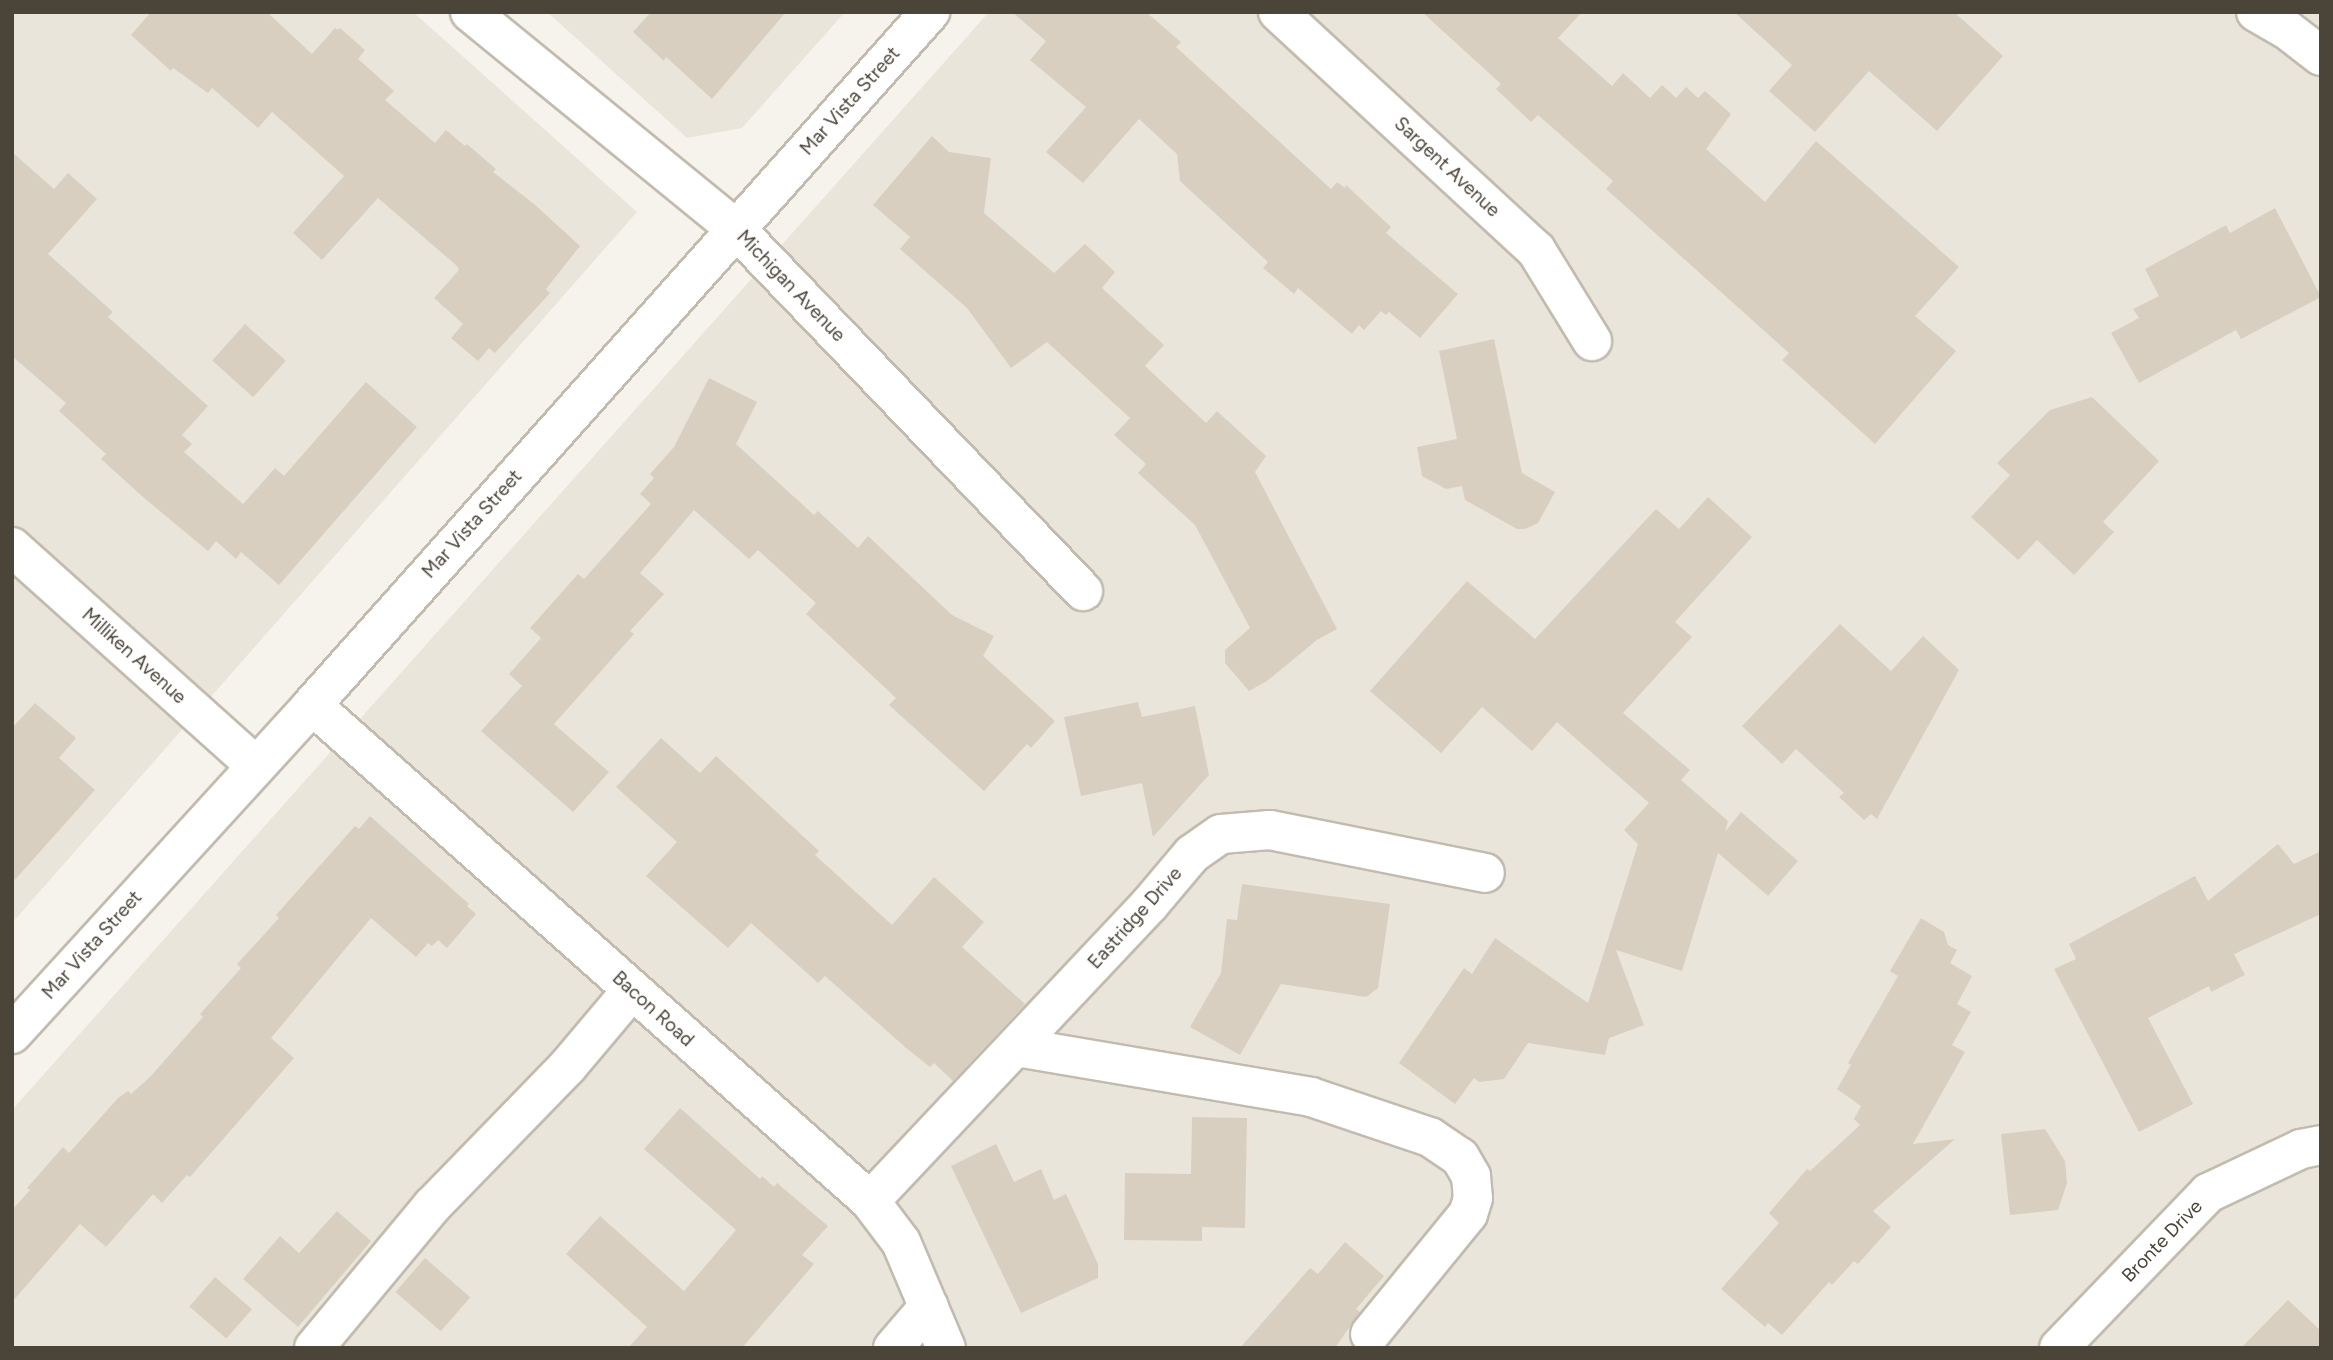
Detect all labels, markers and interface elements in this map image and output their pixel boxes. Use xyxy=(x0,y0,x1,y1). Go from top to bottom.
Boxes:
street label: Mar Vista Street xyxy=(795,42,905,160)
street label: Sargent Avenue xyxy=(1389,112,1505,222)
street label: Michigan Avenue xyxy=(732,226,850,346)
street label: Mar Vista Street xyxy=(417,465,527,583)
street label: Milliken Avenue xyxy=(77,603,191,709)
street label: Eastridge Drive xyxy=(1083,862,1187,974)
street label: Mar Vista Street xyxy=(37,886,147,1004)
street label: Bacon Road xyxy=(608,967,698,1051)
street label: Bronte Drive xyxy=(2117,1195,2207,1287)

